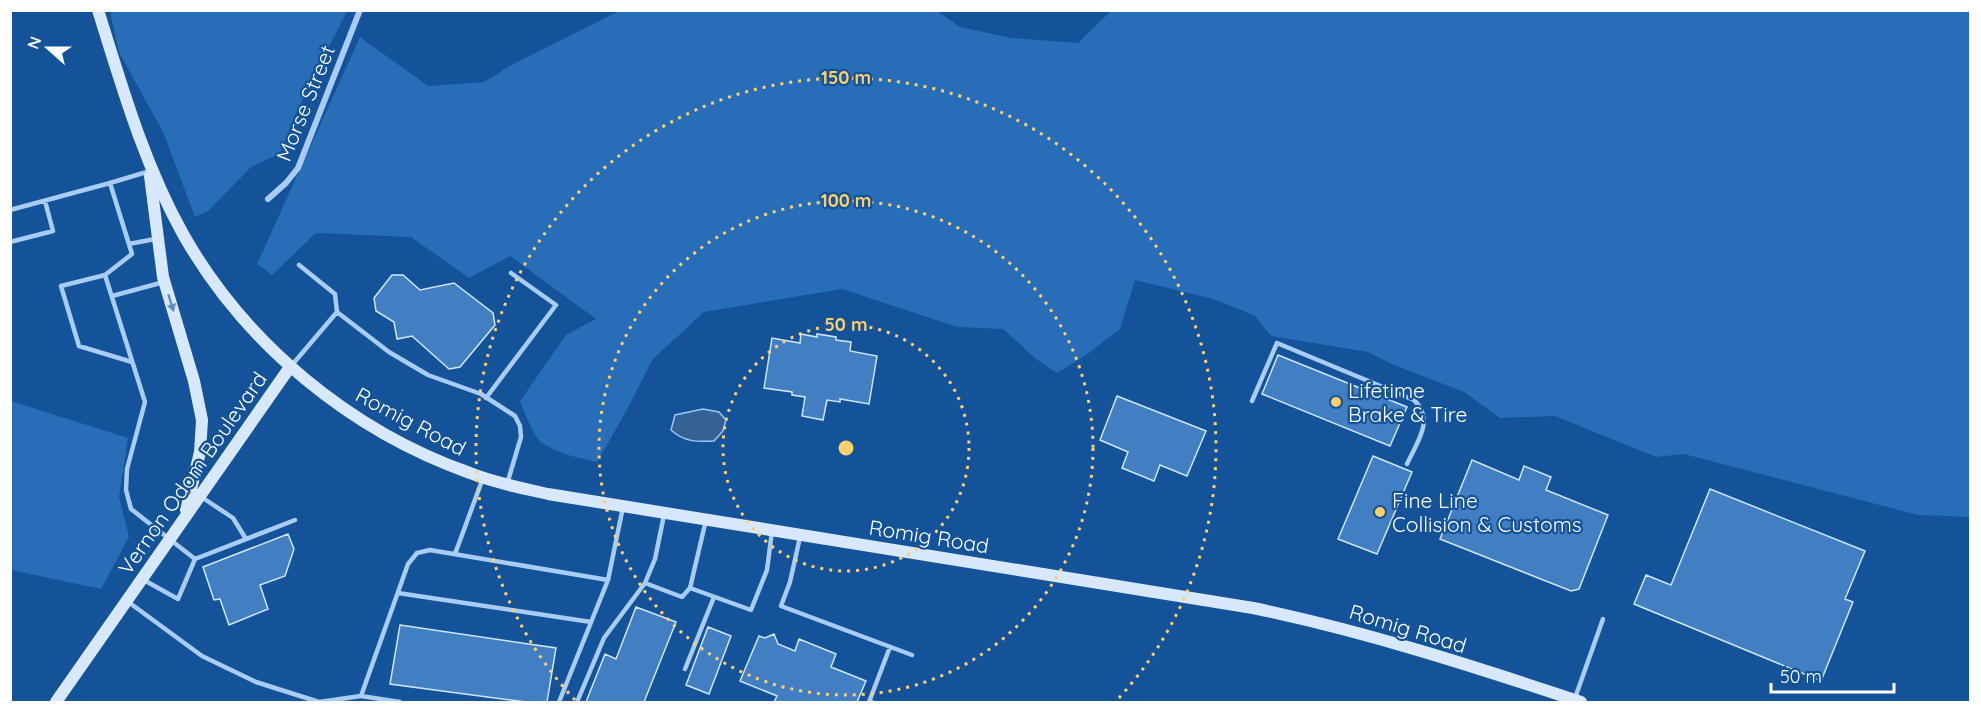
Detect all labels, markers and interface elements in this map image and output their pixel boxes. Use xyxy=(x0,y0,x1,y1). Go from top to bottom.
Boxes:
north arrow xyxy=(18,18,78,78)
text: N xyxy=(23,34,45,52)
street label: Morse Street xyxy=(270,41,340,165)
text: 150 m xyxy=(821,66,871,89)
text: 100 m xyxy=(821,189,871,212)
one-way arrow xyxy=(167,294,176,312)
text: 50 m xyxy=(824,313,868,336)
street label: Vernon Odom Boulevard xyxy=(112,367,272,579)
place label: Lifetime Brake & Tire xyxy=(1348,377,1467,427)
street label: Romig Road xyxy=(351,381,471,461)
marker: Lifetime Brake & Tire xyxy=(1329,395,1343,409)
centre of rings xyxy=(836,438,856,458)
place label: Fine Line Collision & Customs xyxy=(1392,487,1582,537)
marker: Fine Line Collision & Customs xyxy=(1373,505,1387,519)
street label: Romig Road xyxy=(867,514,991,558)
street label: Romig Road xyxy=(1346,598,1470,658)
scale bar xyxy=(1771,656,1894,694)
text: 50 m xyxy=(1780,665,1822,688)

